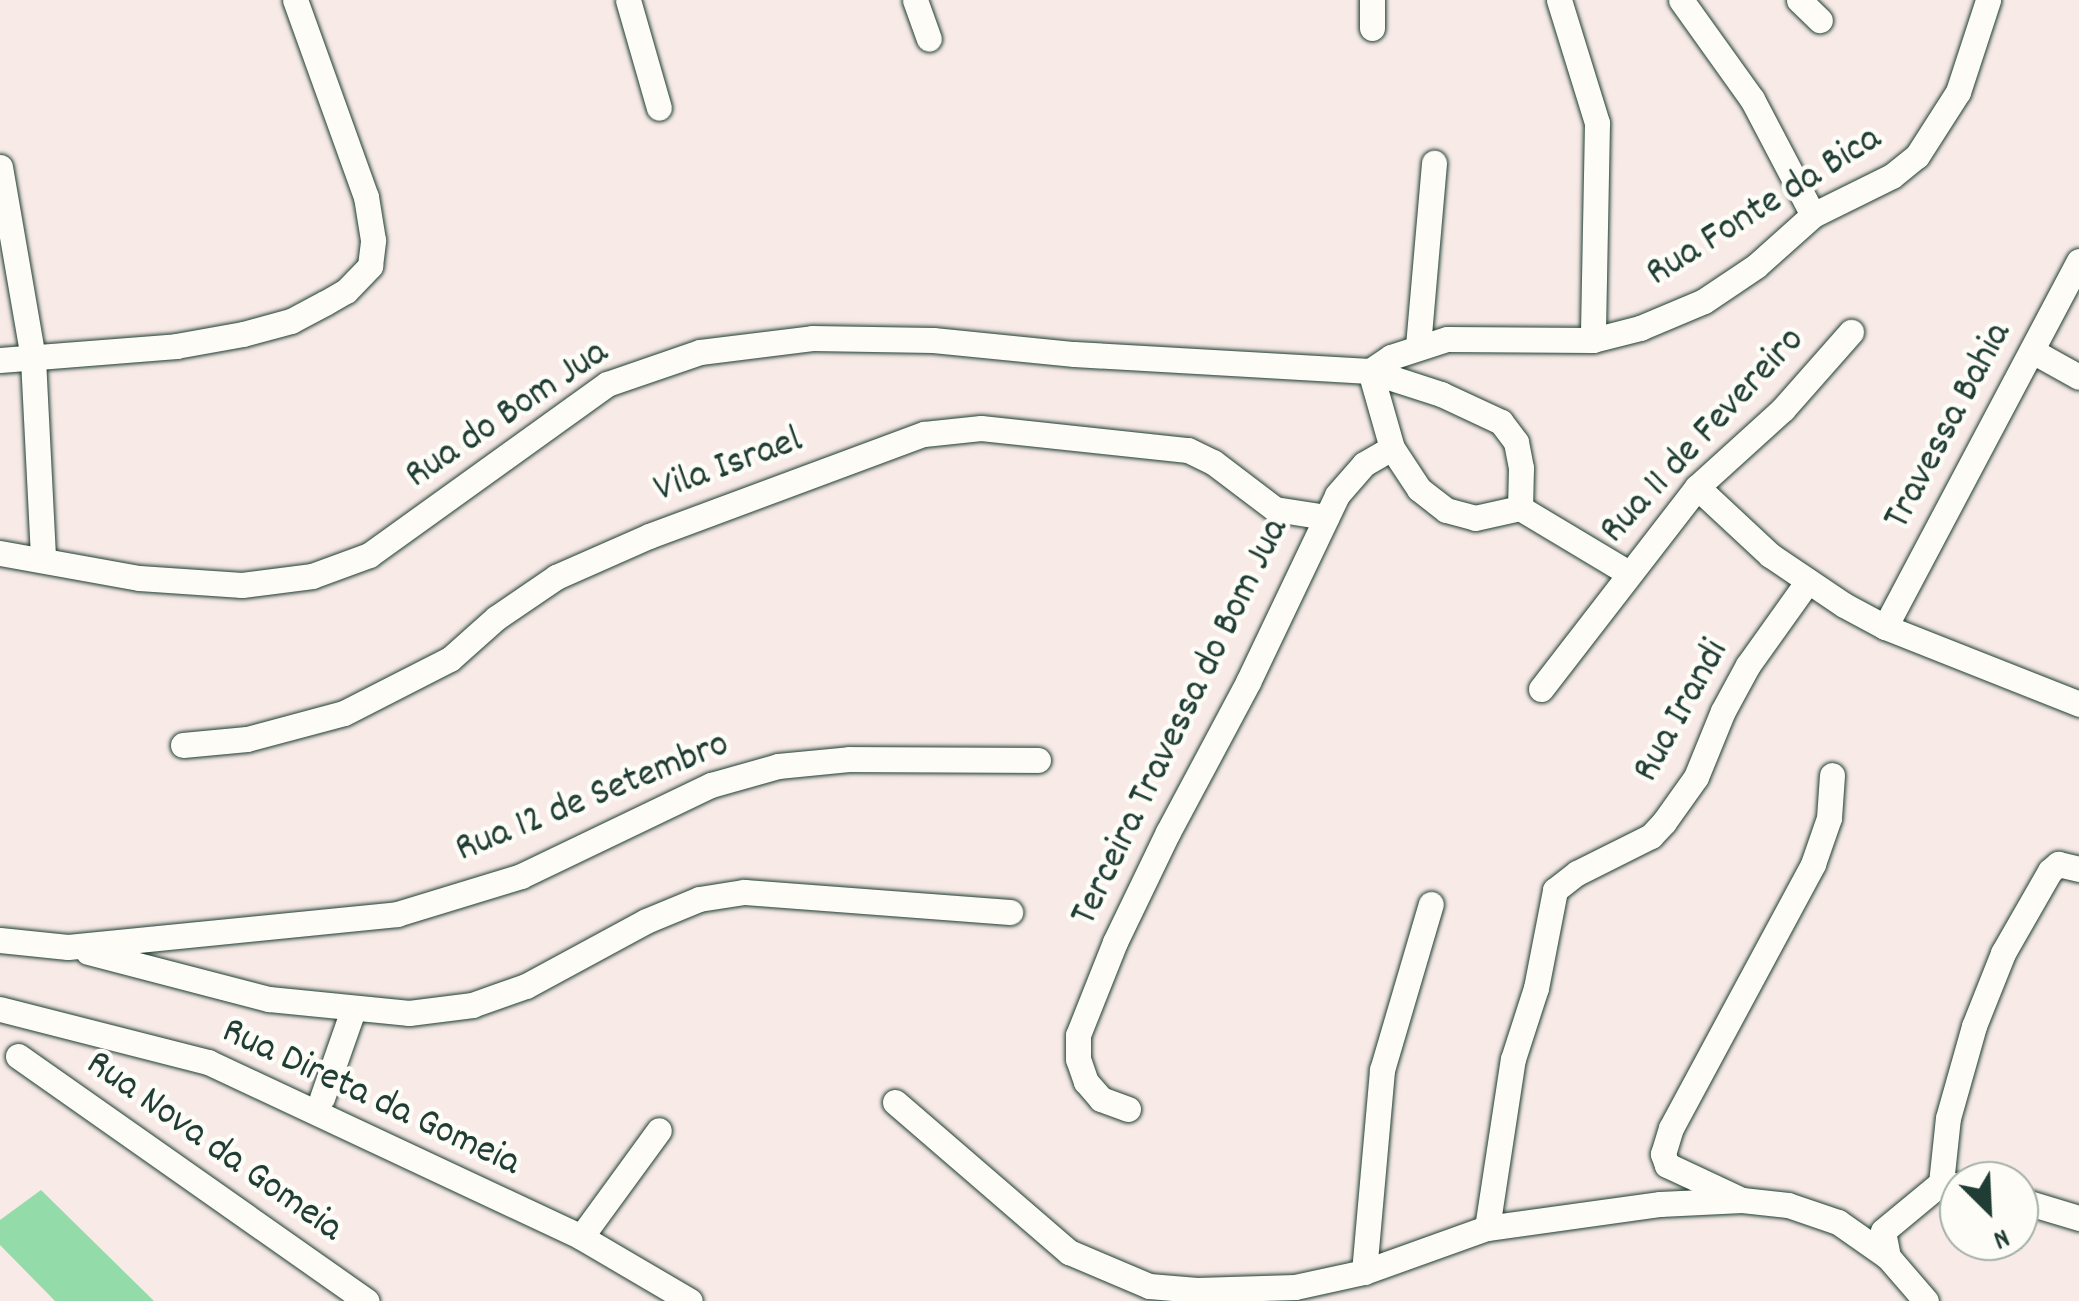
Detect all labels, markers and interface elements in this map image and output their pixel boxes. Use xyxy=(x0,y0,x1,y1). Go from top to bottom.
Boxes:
street label: Rua Fonte da Bica xyxy=(1639,117,1891,299)
street label: Travessa Bahia xyxy=(1875,315,2025,539)
street label: Rua 11 de Fevereiro xyxy=(1591,319,1817,555)
street label: Rua do Bom Jua xyxy=(397,331,619,501)
street label: Vila Israel xyxy=(648,418,810,516)
street label: Terceira Travessa do Bom Jua xyxy=(1062,511,1302,935)
street label: Rua Irandi xyxy=(1624,632,1742,792)
street label: Rua 12 de Setembro xyxy=(449,722,737,876)
street label: Rua Direta da Gomeia xyxy=(213,1009,527,1189)
street label: Rua Nova da Gomeia xyxy=(75,1042,351,1254)
north arrow xyxy=(1939,1161,2039,1261)
text: N xyxy=(1986,1215,2015,1258)

